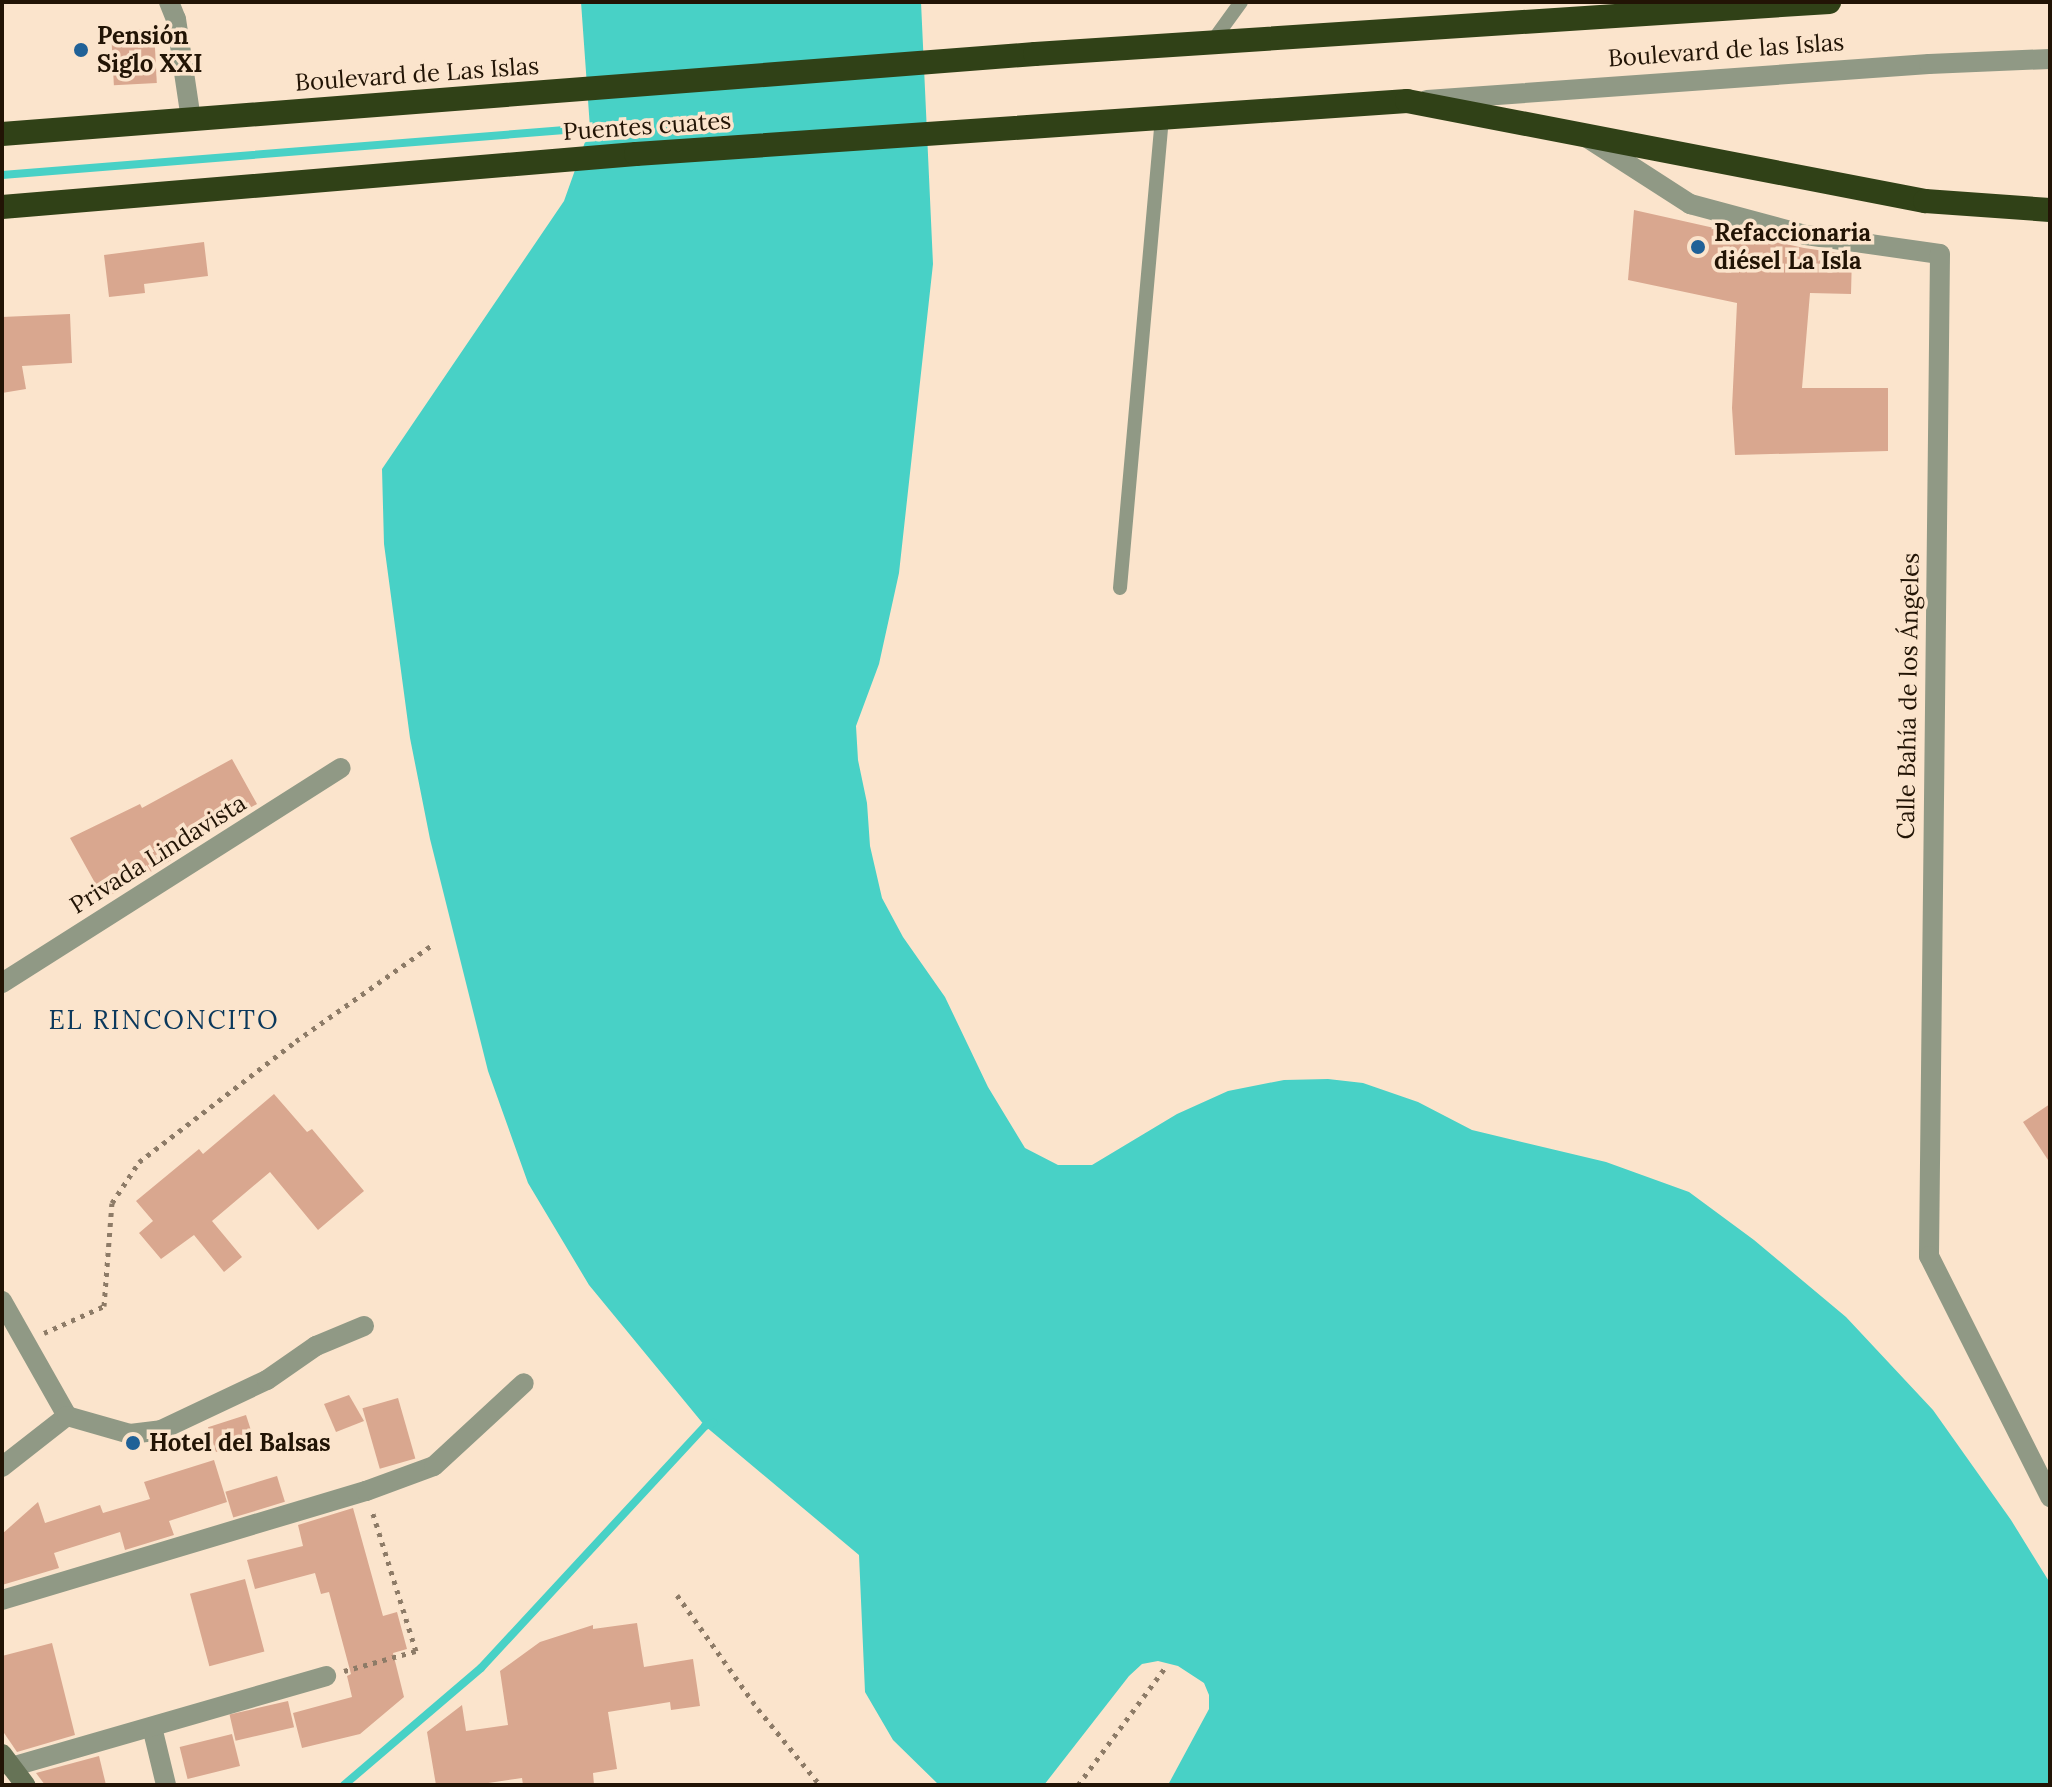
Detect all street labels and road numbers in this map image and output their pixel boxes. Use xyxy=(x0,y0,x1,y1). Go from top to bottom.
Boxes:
street label: Boulevard de las Islas xyxy=(1607,27,1845,73)
street label: Boulevard de Las Islas xyxy=(294,51,540,97)
street label: Puentes cuates xyxy=(562,106,732,146)
street label: Calle Bahía de los Ángeles xyxy=(1891,552,1925,840)
street label: Privada Lindavista xyxy=(65,788,251,920)

